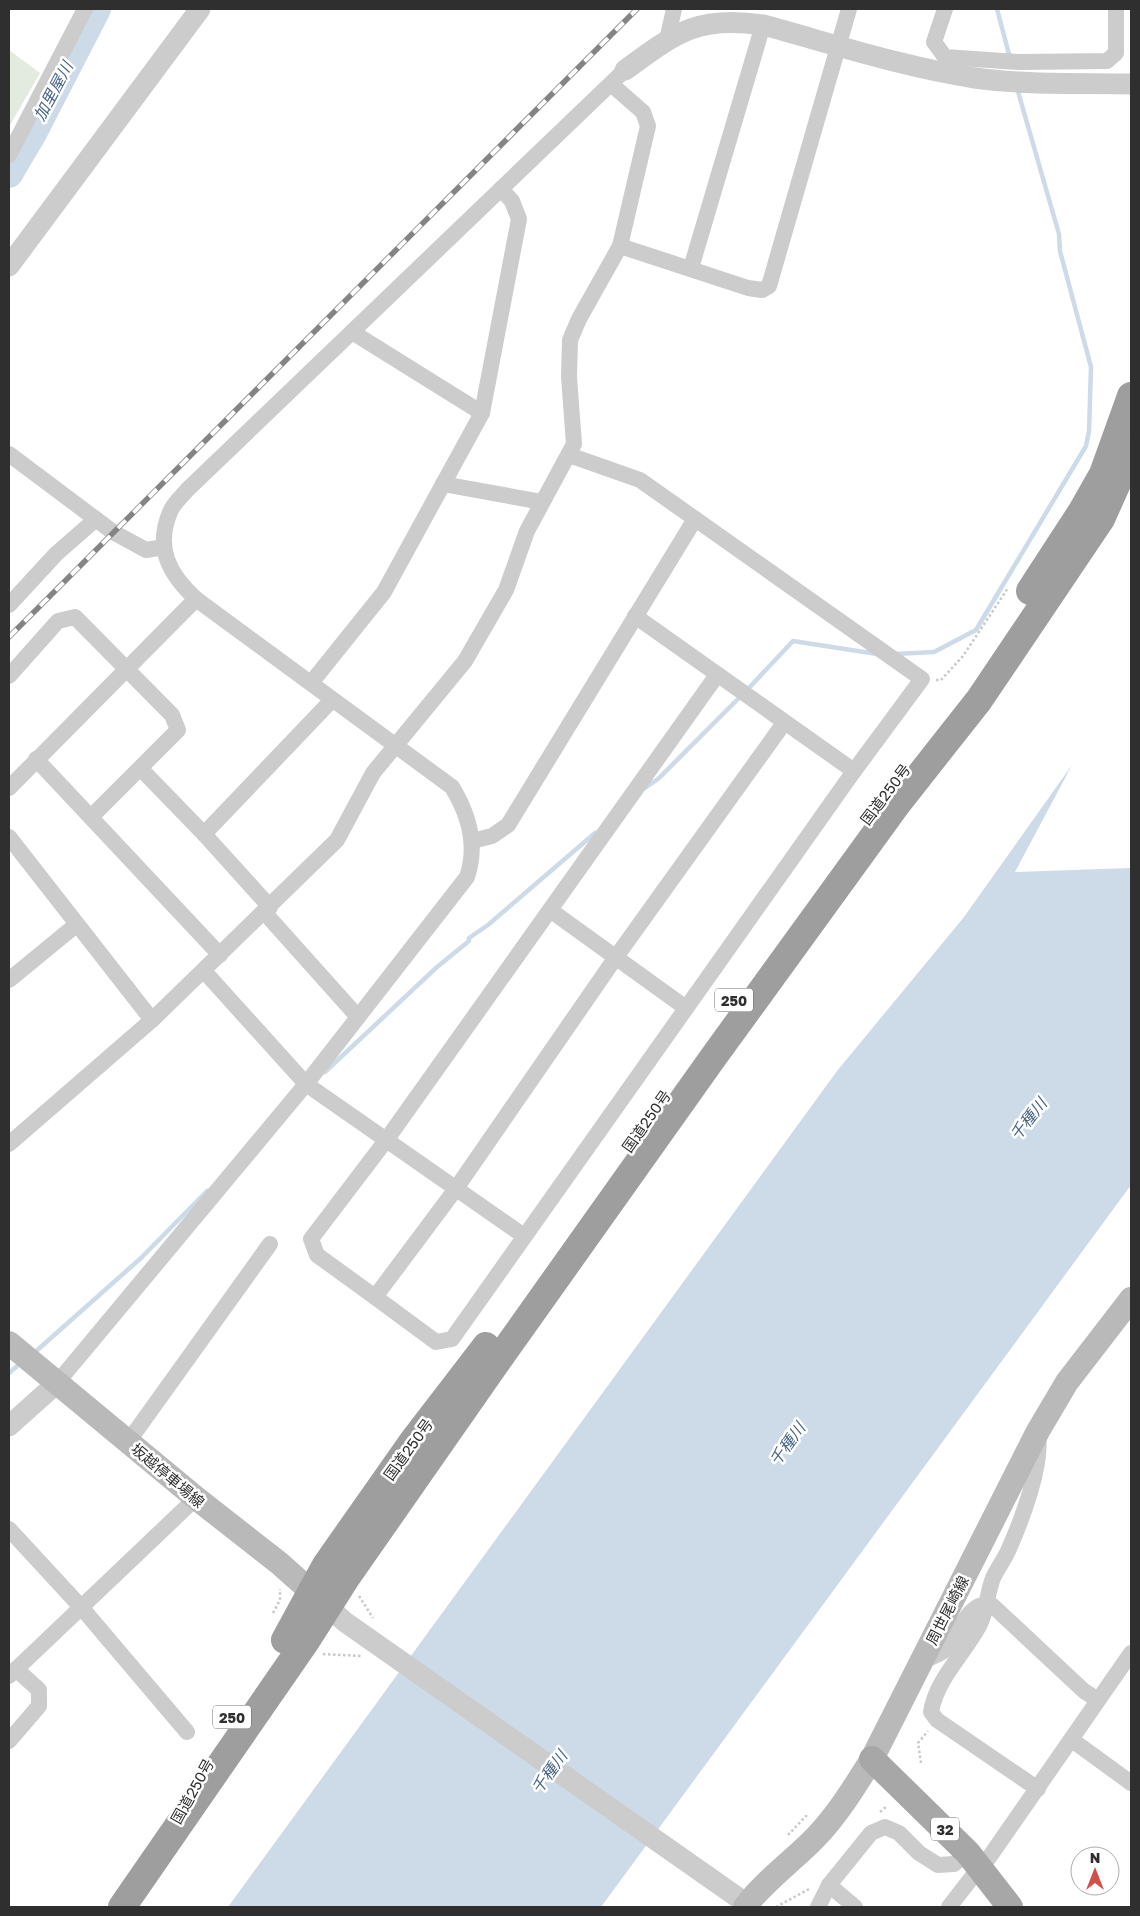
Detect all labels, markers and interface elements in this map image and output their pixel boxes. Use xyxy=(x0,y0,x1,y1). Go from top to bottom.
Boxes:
water label: 加里屋川 xyxy=(29,56,78,124)
street label: 国道250号 xyxy=(856,760,914,828)
road number: 250 xyxy=(715,988,753,1012)
street label: 国道250号 xyxy=(618,1086,674,1156)
water label: 千種川 xyxy=(1005,1092,1052,1144)
street label: 国道250号 xyxy=(380,1415,436,1483)
water label: 千種川 xyxy=(765,1417,810,1469)
street label: 坂越停車場線 xyxy=(128,1439,208,1511)
street label: 周世尾崎線 xyxy=(922,1572,972,1648)
road number: 250 xyxy=(213,1705,251,1728)
water label: 千種川 xyxy=(527,1745,572,1797)
street label: 国道250号 xyxy=(167,1755,217,1827)
road number: 32 xyxy=(931,1818,959,1840)
north arrow xyxy=(1070,1846,1120,1896)
text: N xyxy=(1090,1849,1100,1866)

